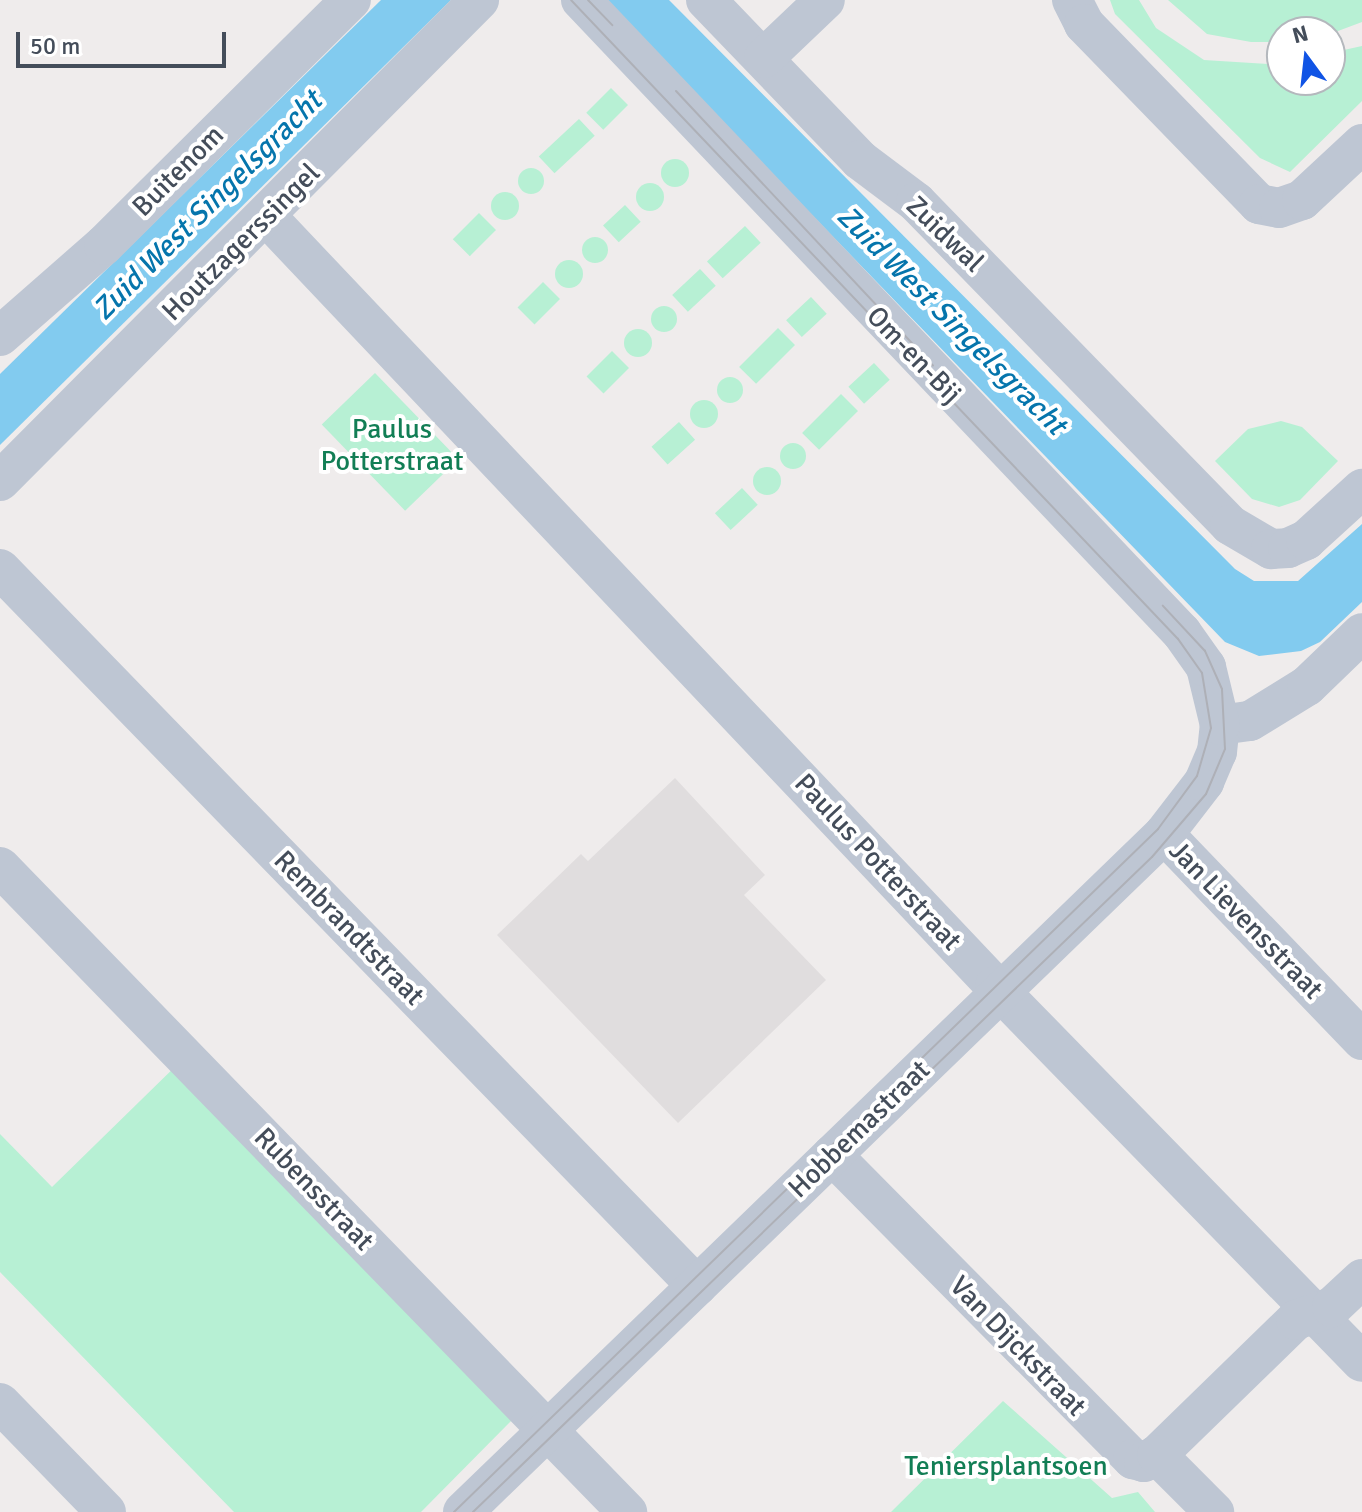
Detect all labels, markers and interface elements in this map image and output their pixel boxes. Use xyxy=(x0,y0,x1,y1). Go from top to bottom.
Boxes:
scale bar xyxy=(20,16,230,66)
north arrow xyxy=(1266,16,1346,96)
text: N xyxy=(1289,19,1311,49)
text: 50 m xyxy=(30,31,80,61)
water label: Zuid West Singelsgracht xyxy=(86,84,330,328)
street label: Buitenom xyxy=(125,118,231,224)
street label: Houtzagerssingel xyxy=(155,156,327,328)
street label: Zuidwal xyxy=(899,189,991,279)
water label: Zuid West Singelsgracht xyxy=(829,199,1073,443)
street label: Om-en-Bij xyxy=(860,299,968,411)
park label: Paulus Potterstraat xyxy=(320,412,464,478)
street label: Paulus Potterstraat xyxy=(787,767,969,957)
street label: Jan Lievensstraat xyxy=(1162,834,1330,1006)
street label: Rembrandtstraat xyxy=(267,844,431,1012)
street label: Hobbemastraat xyxy=(781,1053,937,1205)
street label: Rubensstraat xyxy=(247,1121,381,1257)
street label: Van Dijckstraat xyxy=(943,1269,1093,1423)
park label: Teniersplantsoen xyxy=(904,1449,1108,1483)

